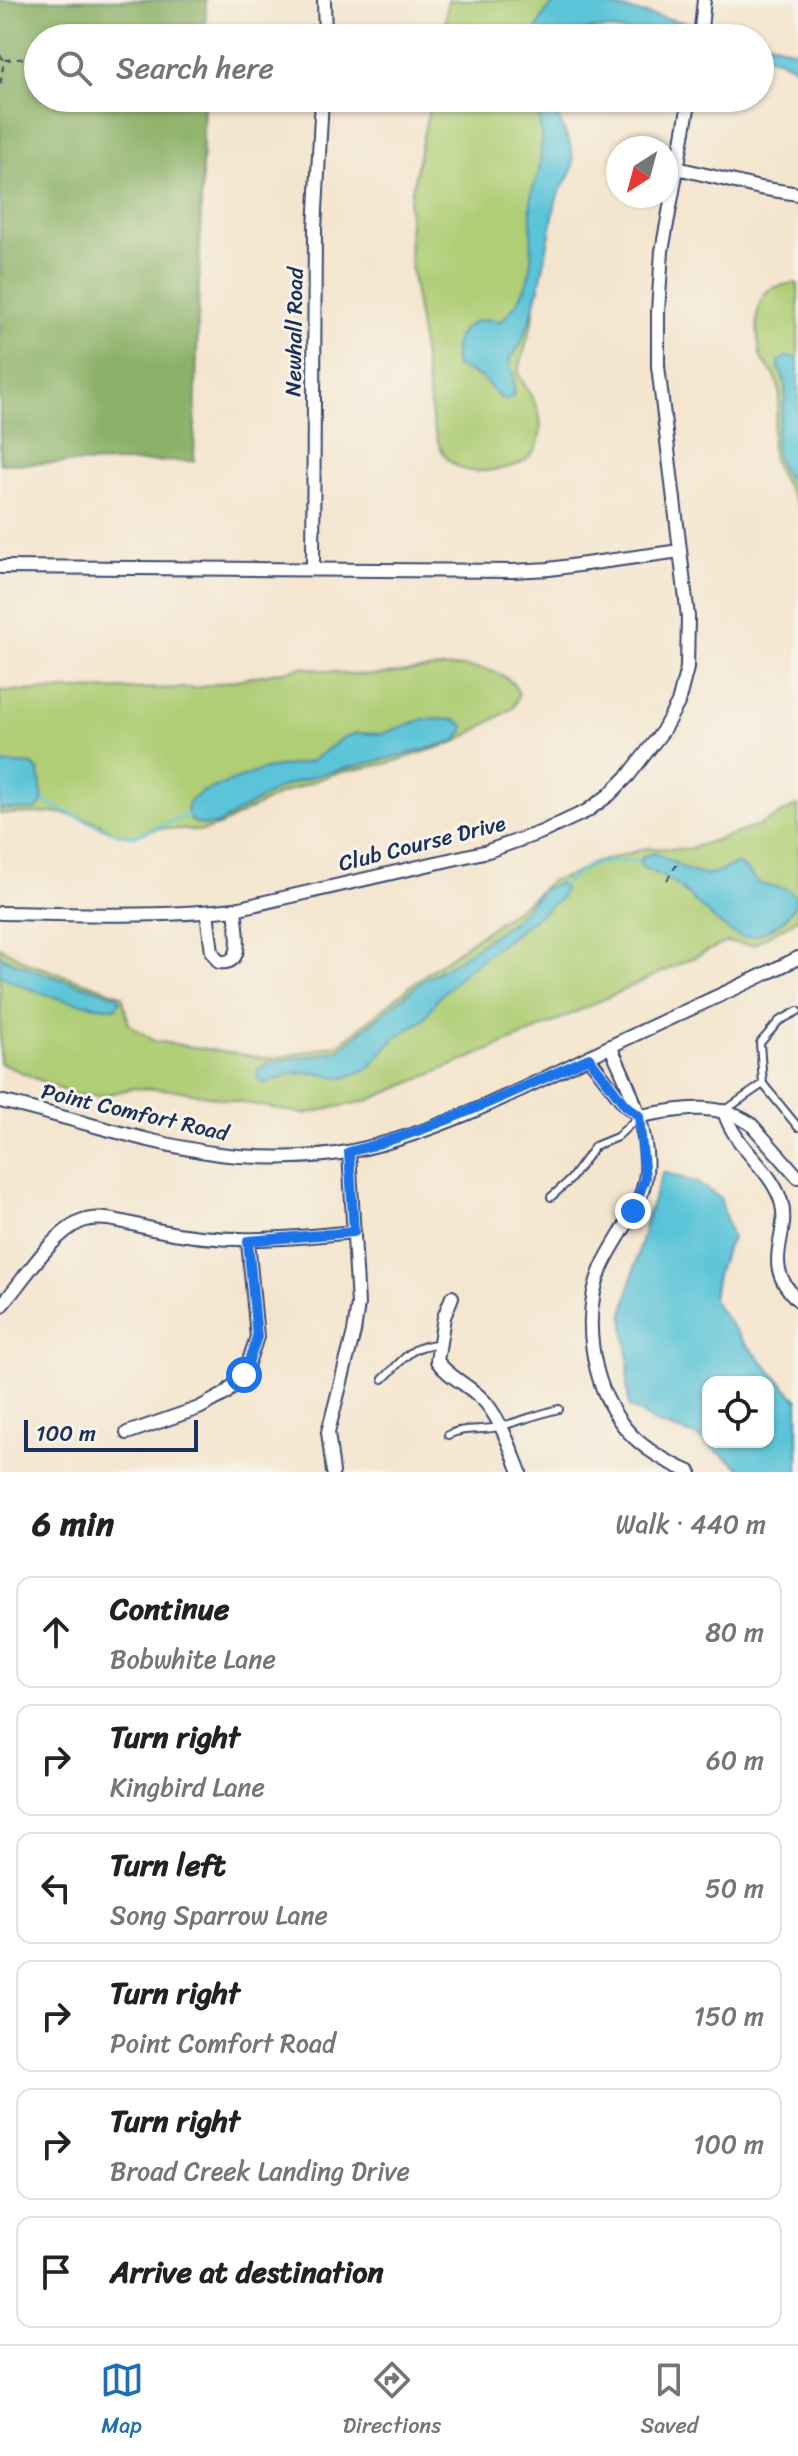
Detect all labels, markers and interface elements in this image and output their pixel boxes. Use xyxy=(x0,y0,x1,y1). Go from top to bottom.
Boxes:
search box xyxy=(24,24,774,112)
text: Search here xyxy=(116,41,274,95)
icon: search xyxy=(52,46,96,90)
north arrow xyxy=(606,136,678,208)
street label: Newhall Road xyxy=(273,266,315,397)
street label: Club Course Drive xyxy=(334,803,510,883)
street label: Point Comfort Road xyxy=(38,1072,234,1153)
route end xyxy=(615,1193,651,1229)
route start xyxy=(226,1357,262,1393)
map controls xyxy=(702,1376,774,1448)
button: locate xyxy=(702,1376,774,1448)
text: 100 m xyxy=(36,1414,96,1453)
scale bar xyxy=(24,1416,198,1452)
text: 6 min xyxy=(32,1494,114,1554)
text: Walk · 440 m xyxy=(616,1501,766,1547)
text: Continue xyxy=(110,1582,229,1636)
text: 80 m xyxy=(705,1609,764,1655)
icon: ahead xyxy=(34,1610,78,1654)
text: Bobwhite Lane xyxy=(110,1636,276,1682)
text: Turn right xyxy=(110,1710,240,1764)
text: 60 m xyxy=(706,1737,764,1783)
icon: right xyxy=(34,1738,78,1782)
text: Kingbird Lane xyxy=(110,1764,265,1810)
text: Turn left xyxy=(110,1838,226,1892)
text: 50 m xyxy=(705,1865,764,1911)
icon: left xyxy=(34,1866,78,1910)
text: Song Sparrow Lane xyxy=(110,1892,328,1938)
text: Turn right xyxy=(110,1966,240,2020)
text: 150 m xyxy=(694,1993,764,2039)
icon: right xyxy=(34,1994,78,2038)
text: Point Comfort Road xyxy=(110,2020,336,2066)
text: Turn right xyxy=(110,2094,240,2148)
text: 100 m xyxy=(693,2121,764,2167)
icon: right xyxy=(34,2122,78,2166)
text: Broad Creek Landing Drive xyxy=(110,2148,410,2194)
text: Arrive at destination xyxy=(110,2245,384,2299)
icon: arrive xyxy=(34,2250,78,2294)
tab: Map xyxy=(100,2358,144,2445)
tab: Directions xyxy=(343,2358,441,2445)
tab: Saved xyxy=(640,2358,698,2445)

